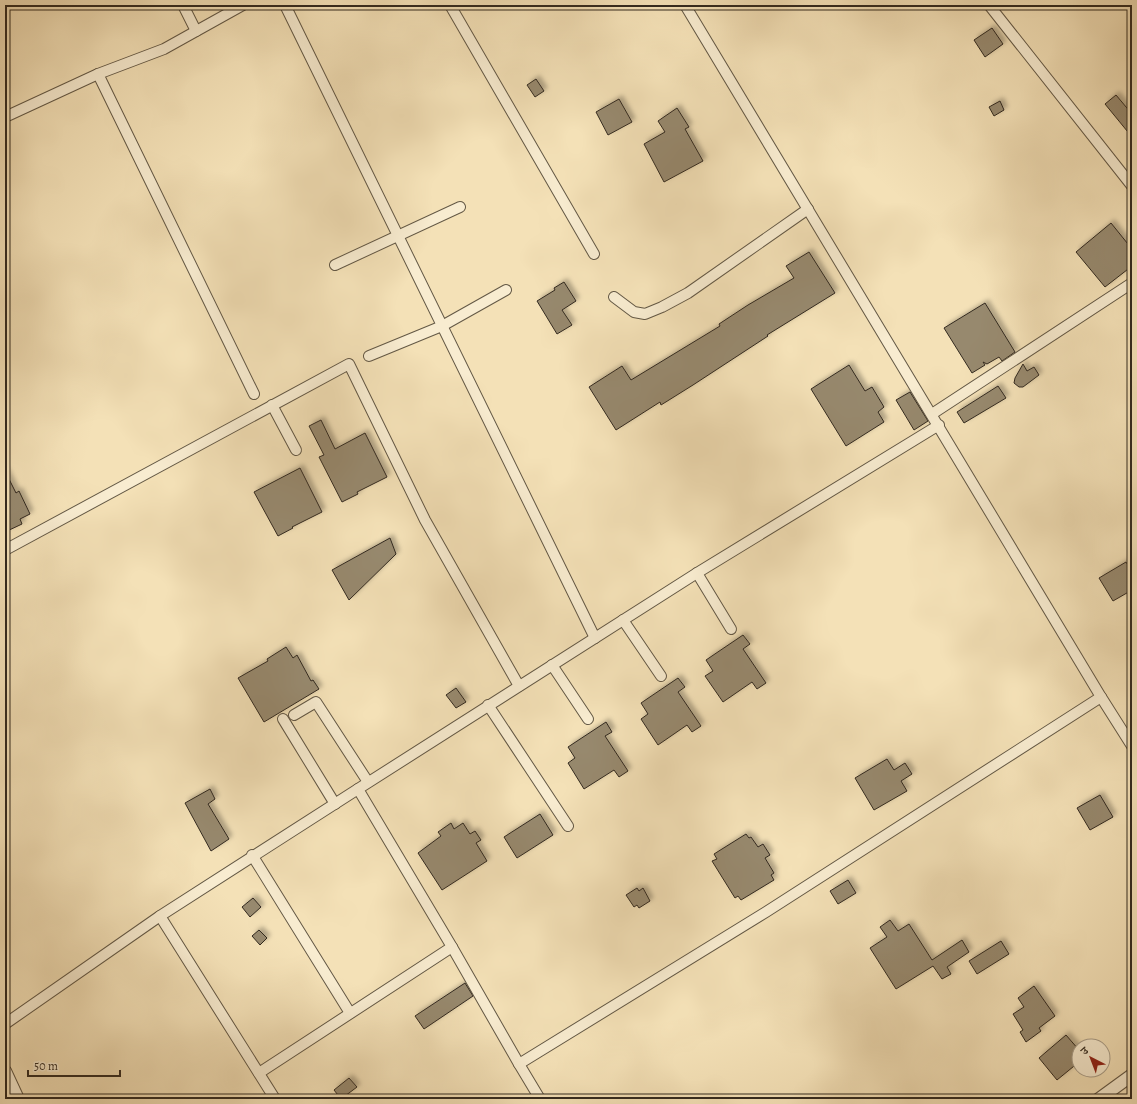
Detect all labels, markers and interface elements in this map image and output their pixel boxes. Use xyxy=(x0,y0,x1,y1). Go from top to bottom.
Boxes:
north arrow xyxy=(1071,1038,1111,1078)
text: उ xyxy=(1077,1043,1093,1059)
scale bar xyxy=(28,1052,120,1078)
text: 50 m xyxy=(34,1058,58,1074)

